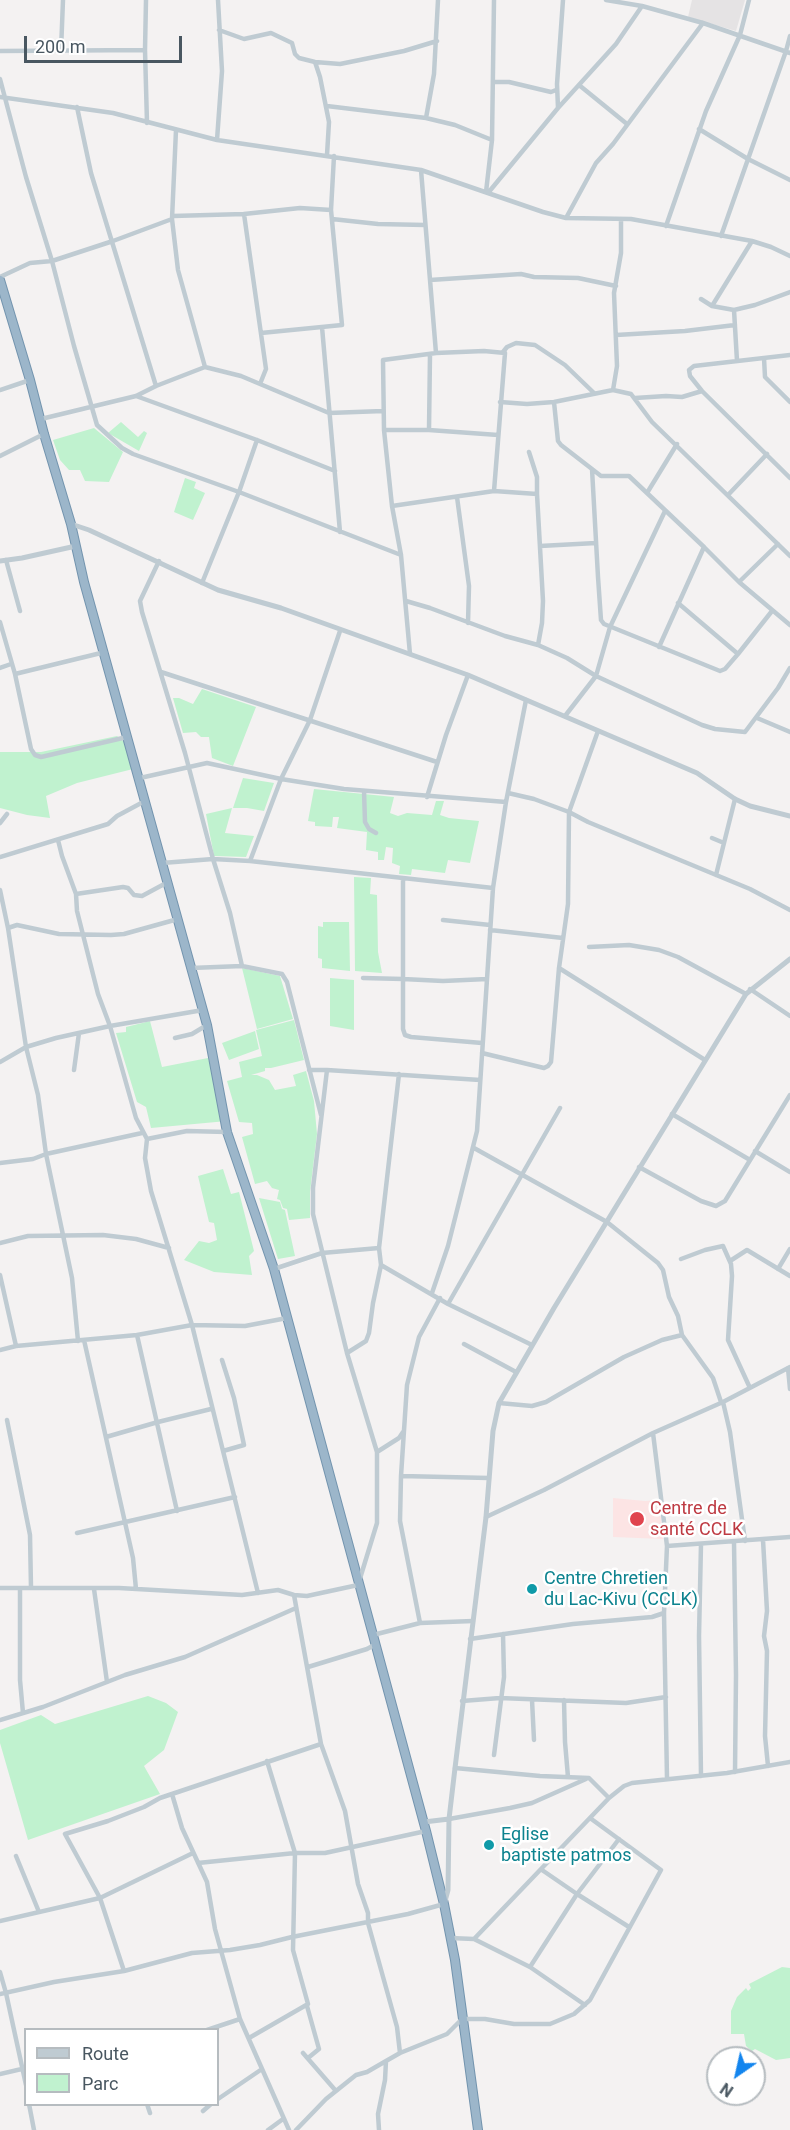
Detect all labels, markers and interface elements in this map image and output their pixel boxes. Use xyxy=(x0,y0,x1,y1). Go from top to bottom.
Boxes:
scale bar xyxy=(27,24,184,62)
text: 200 m xyxy=(35,36,86,57)
place label: Centre de santé CCLK xyxy=(650,1498,743,1540)
marker: Centre de santé CCLK xyxy=(628,1510,646,1528)
place label: Centre Chretien du Lac-Kivu (CCLK) xyxy=(544,1568,698,1610)
marker: Centre Chretien du Lac-Kivu (CCLK) xyxy=(525,1582,539,1596)
place label: Eglise baptiste patmos xyxy=(501,1824,632,1866)
marker: Eglise baptiste patmos xyxy=(482,1838,496,1852)
legend xyxy=(24,2028,219,2106)
text: Route xyxy=(82,2043,129,2064)
north arrow xyxy=(706,2046,766,2106)
text: Parc xyxy=(82,2073,118,2094)
text: N xyxy=(717,2079,737,2101)

